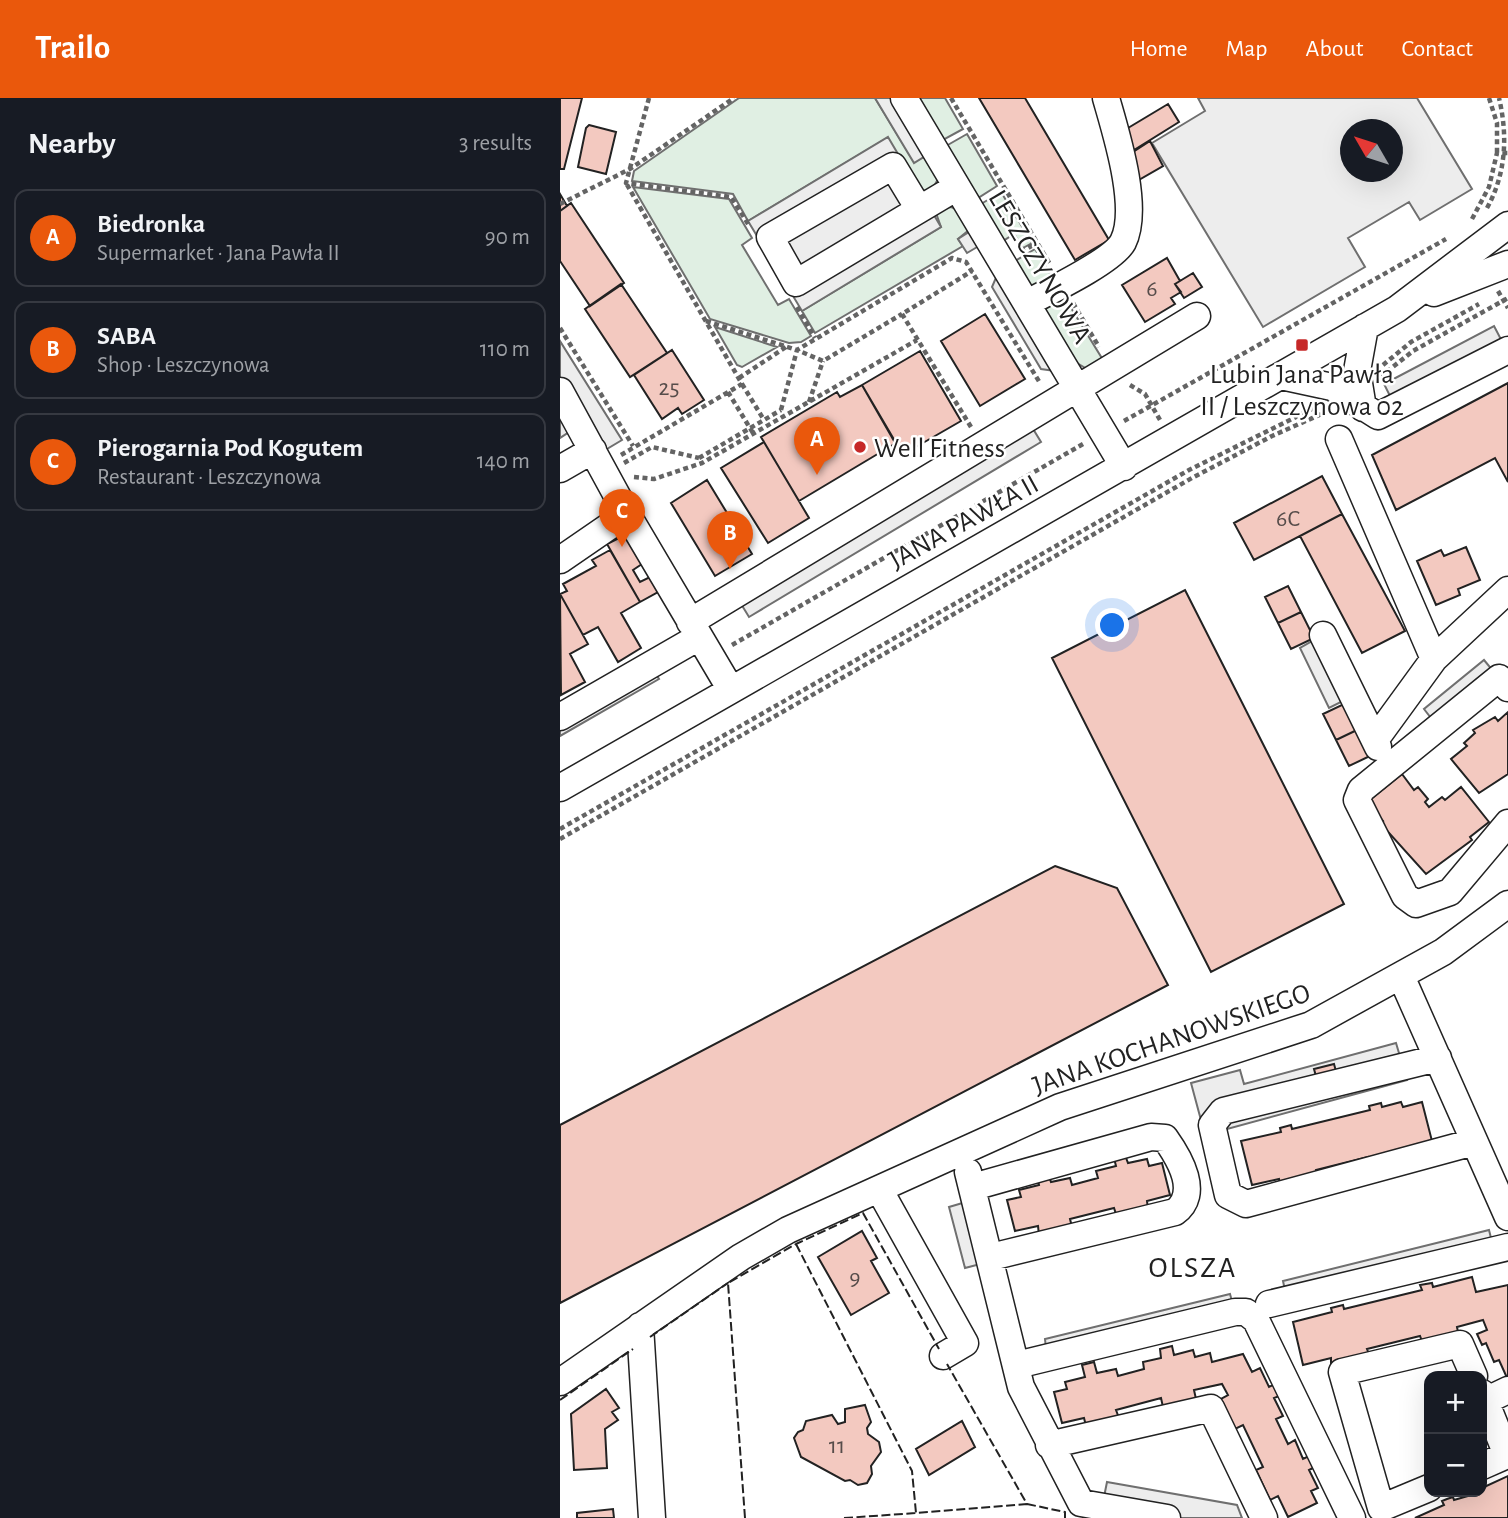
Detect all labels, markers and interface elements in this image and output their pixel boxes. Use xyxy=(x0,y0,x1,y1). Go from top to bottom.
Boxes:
text: Trailo xyxy=(35,32,110,65)
text: Home xyxy=(1130,37,1188,61)
text: Map xyxy=(1226,37,1268,61)
text: About xyxy=(1306,37,1363,61)
text: Contact xyxy=(1401,37,1473,61)
north arrow xyxy=(1340,119,1403,182)
text: Nearby xyxy=(28,129,116,159)
text: 3 results xyxy=(459,132,532,155)
street label: LESZCZYNOWA xyxy=(983,185,1096,349)
text: Biedronka xyxy=(97,211,205,237)
text: A xyxy=(46,226,60,249)
text: 90 m xyxy=(485,226,530,249)
text: Supermarket · Jana Pawła II xyxy=(97,242,340,265)
house number: 6 xyxy=(1146,277,1158,301)
text: SABA xyxy=(97,323,156,349)
marker: Lubin Jana Pawła II / Leszczynowa 02 xyxy=(1294,337,1310,353)
text: B xyxy=(46,338,60,361)
text: 110 m xyxy=(480,338,530,361)
text: Shop · Leszczynowa xyxy=(97,354,270,377)
place label: Lubin Jana Pawła II / Leszczynowa 02 xyxy=(1200,361,1404,421)
house number: 25 xyxy=(659,376,679,400)
pin: A xyxy=(794,417,840,475)
text: Pierogarnia Pod Kogutem xyxy=(97,435,363,461)
place label: Well Fitness xyxy=(874,435,1005,463)
marker: Well Fitness xyxy=(852,439,868,455)
text: C xyxy=(47,450,59,473)
text: 140 m xyxy=(477,450,530,473)
text: Restaurant · Leszczynowa xyxy=(97,466,321,489)
street label: JANA PAWŁA II xyxy=(884,470,1044,575)
pin: C xyxy=(599,489,645,547)
house number: 6C xyxy=(1276,507,1300,531)
pin: B xyxy=(707,511,753,569)
your location xyxy=(1095,608,1129,642)
street label: JANA KOCHANOWSKIEGO xyxy=(1029,979,1314,1101)
district label: OLSZA xyxy=(1149,1253,1237,1283)
house number: 9 xyxy=(849,1266,861,1290)
map controls xyxy=(1424,1371,1487,1497)
button: + xyxy=(1424,1371,1487,1434)
house number: 11 xyxy=(829,1434,845,1458)
button: − xyxy=(1424,1434,1487,1497)

